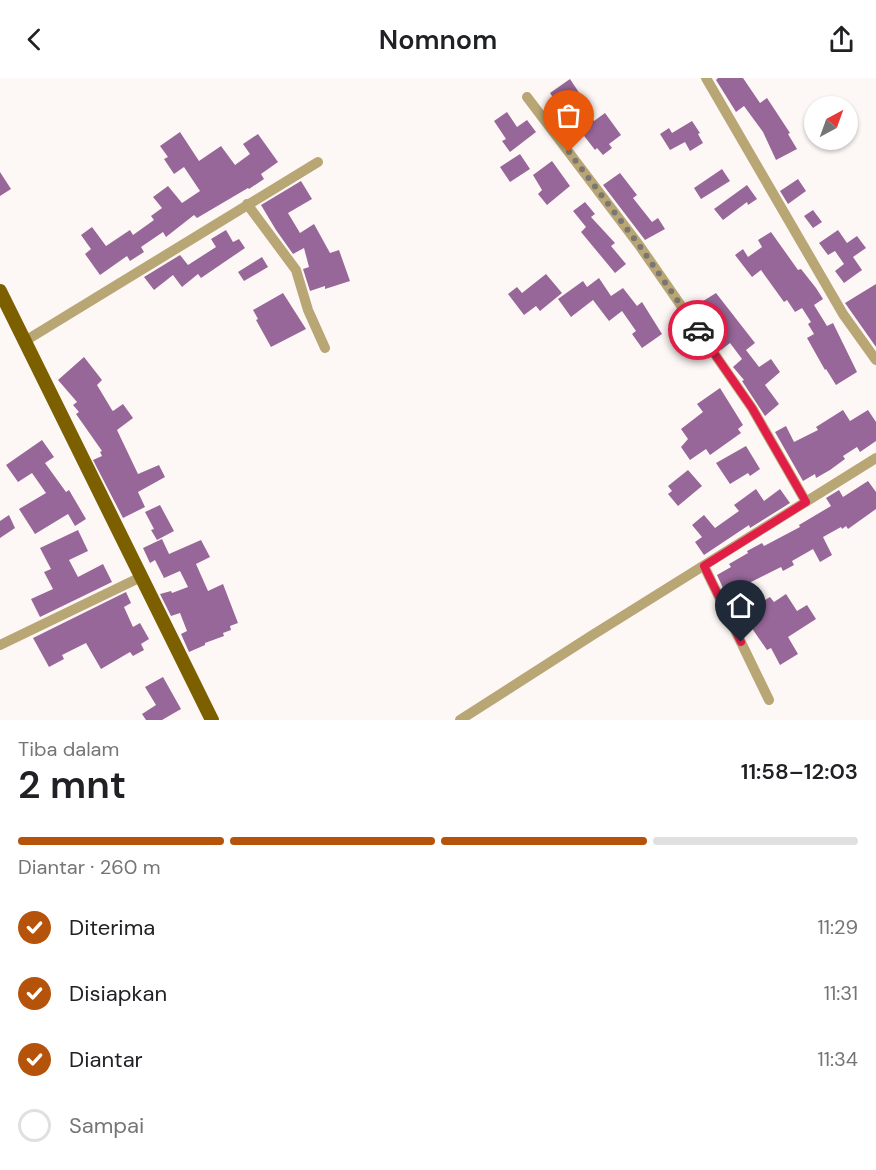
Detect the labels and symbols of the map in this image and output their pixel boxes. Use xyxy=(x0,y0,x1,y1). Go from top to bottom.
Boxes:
pin xyxy=(543,90,594,152)
north arrow xyxy=(804,96,858,150)
courier xyxy=(668,300,728,360)
pin xyxy=(715,580,766,642)

